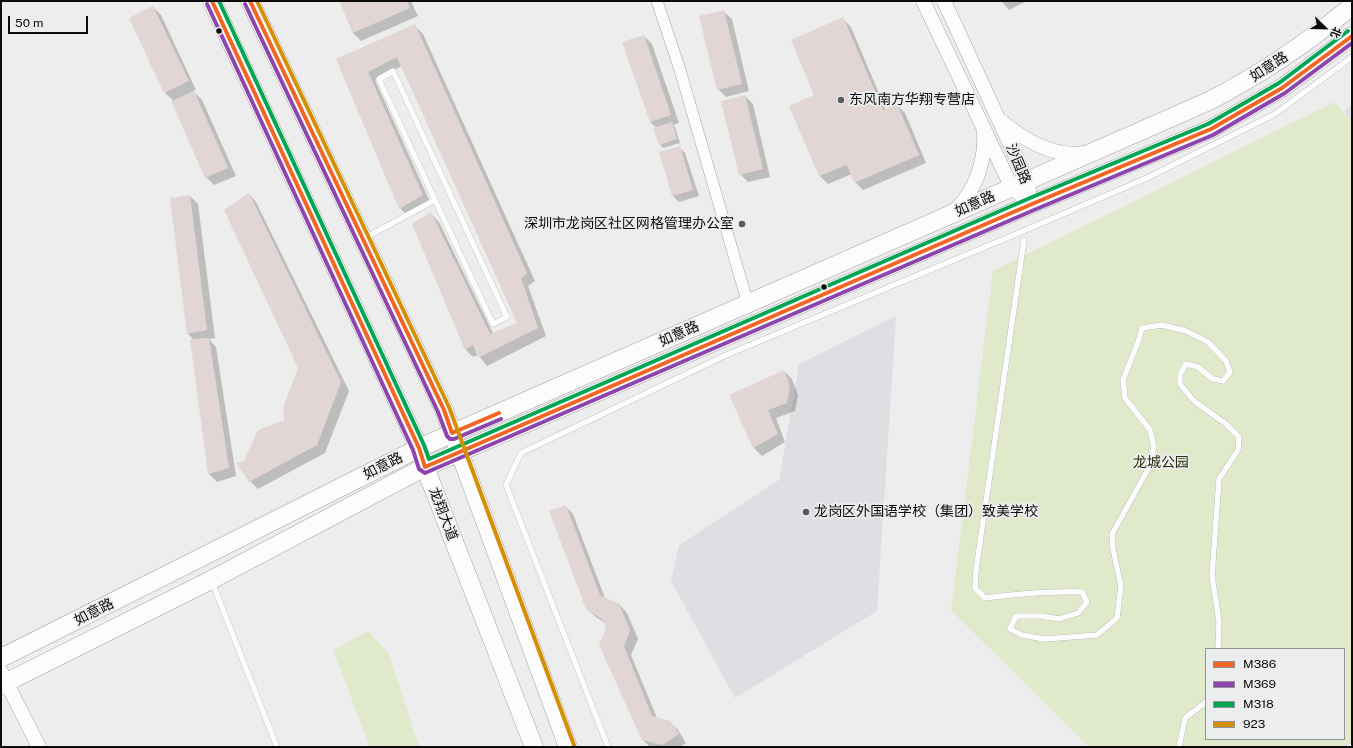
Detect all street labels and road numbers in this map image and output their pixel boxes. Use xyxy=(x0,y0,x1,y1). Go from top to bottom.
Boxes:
street label: 如意路 xyxy=(1247,49,1291,85)
street label: 沙园路 xyxy=(1002,141,1034,187)
street label: 如意路 xyxy=(952,188,998,220)
street label: 如意路 xyxy=(656,318,702,350)
street label: 如意路 xyxy=(360,449,406,483)
street label: 龙翔大道 xyxy=(425,485,461,543)
street label: 如意路 xyxy=(71,595,117,629)

